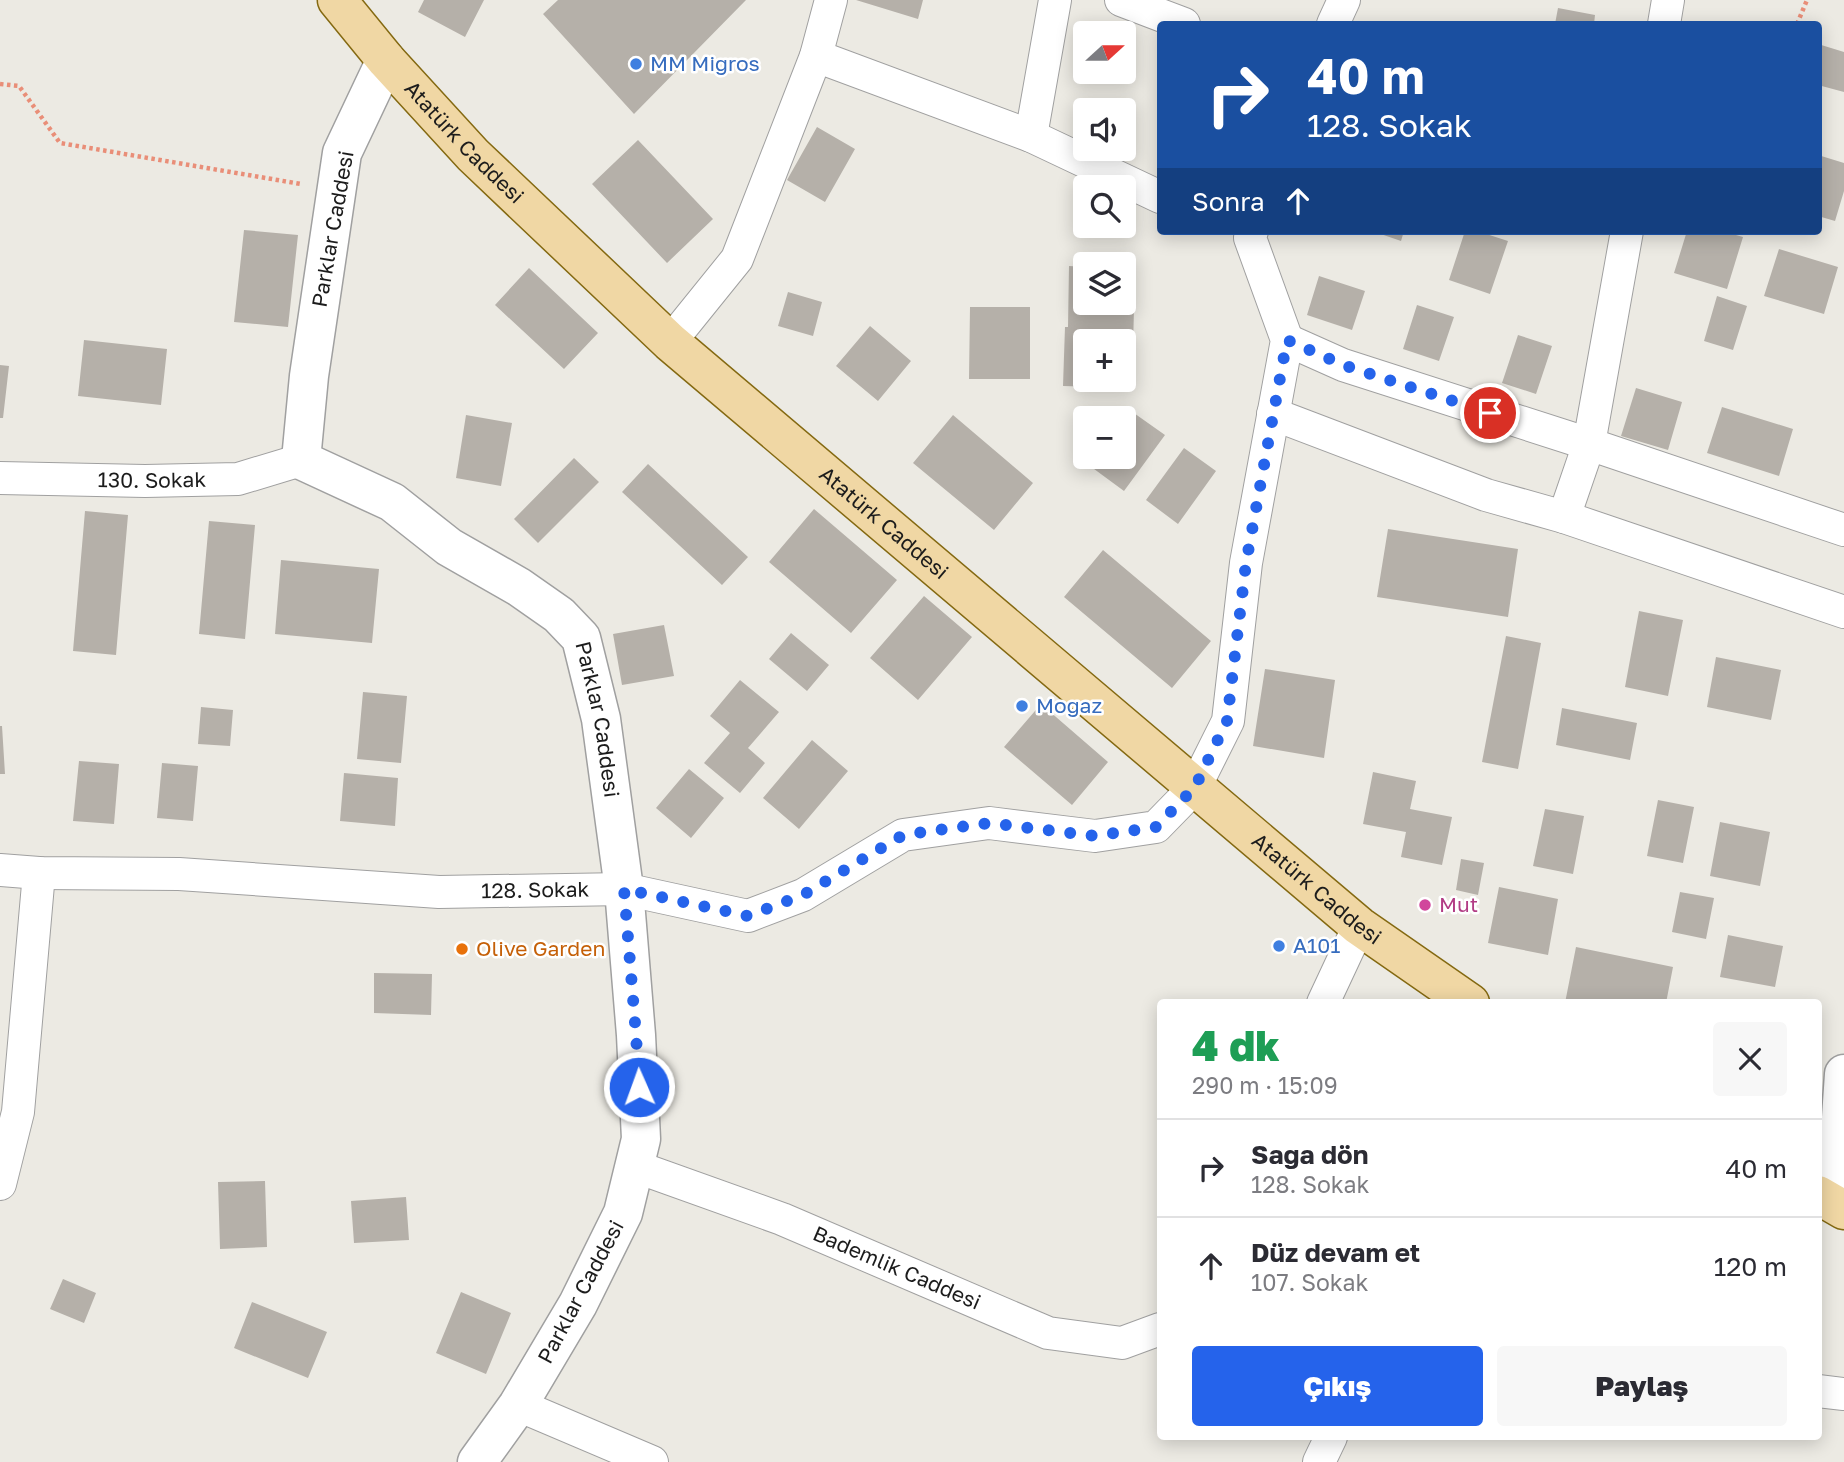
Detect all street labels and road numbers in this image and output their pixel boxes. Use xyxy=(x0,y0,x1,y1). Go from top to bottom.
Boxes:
street label: Atatürk Caddesi xyxy=(400,75,530,209)
street label: Parklar Caddesi xyxy=(305,149,359,309)
street label: Atatürk Caddesi xyxy=(815,460,954,584)
street label: 130. Sokak xyxy=(97,466,207,493)
street label: Parklar Caddesi xyxy=(570,638,625,799)
street label: Atatürk Caddesi xyxy=(1247,827,1387,950)
street label: 128. Sokak xyxy=(481,876,590,903)
street label: Parklar Caddesi xyxy=(531,1215,629,1368)
street label: Bademlik Caddesi xyxy=(809,1220,985,1315)

